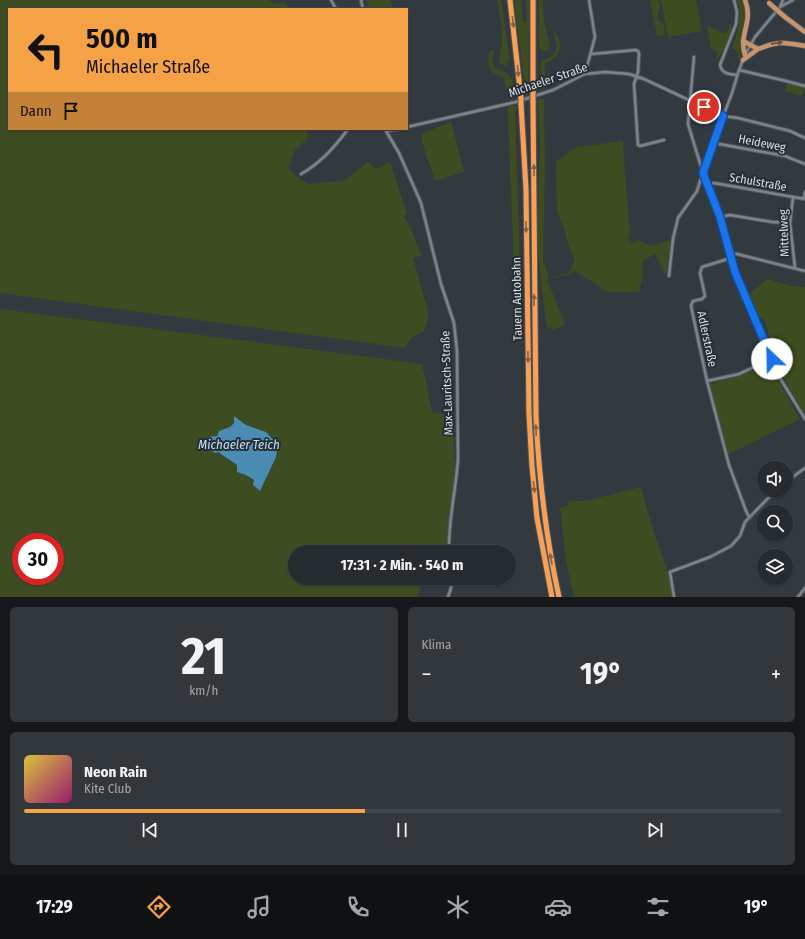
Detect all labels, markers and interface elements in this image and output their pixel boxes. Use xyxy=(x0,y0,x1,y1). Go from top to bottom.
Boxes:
one-way arrow xyxy=(510,16,516,28)
text: 500 m xyxy=(86,22,158,55)
icon: left xyxy=(20,24,72,76)
one-way arrow xyxy=(771,40,783,46)
text: Michaeler Straße xyxy=(86,56,210,78)
street label: Michaeler Straße xyxy=(507,60,589,100)
one-way arrow xyxy=(515,65,522,77)
pin xyxy=(687,90,721,124)
icon: arrive xyxy=(693,96,715,118)
icon: arrive xyxy=(60,100,82,122)
text: Dann xyxy=(20,102,52,120)
street label: Heideweg xyxy=(737,132,787,155)
one-way arrow xyxy=(531,163,537,176)
street label: Schulstraße xyxy=(728,170,788,194)
street label: Mittelweg xyxy=(776,209,792,257)
one-way arrow xyxy=(523,221,529,234)
street label: Tauern Autobahn xyxy=(509,257,525,341)
one-way arrow xyxy=(531,293,537,306)
street label: Adlerstraße xyxy=(694,310,720,368)
street label: Max-Lauritsch-Straße xyxy=(438,330,456,436)
position arrow xyxy=(751,338,793,380)
one-way arrow xyxy=(525,351,531,364)
one-way arrow xyxy=(533,424,540,436)
water label: Michaeler Teich xyxy=(198,437,280,452)
map controls xyxy=(757,461,793,585)
button: sound xyxy=(757,461,793,497)
one-way arrow xyxy=(531,481,537,493)
button: search xyxy=(757,505,793,541)
speed limit sign: 30 xyxy=(12,533,64,585)
button: layers xyxy=(757,549,793,585)
one-way arrow xyxy=(548,553,554,565)
text: 17:31 · 2 Min. · 540 m xyxy=(341,556,463,574)
text: 21 xyxy=(181,625,226,688)
text: Klima xyxy=(422,637,451,652)
text: 19° xyxy=(580,656,622,692)
text: − xyxy=(422,661,431,688)
text: + xyxy=(771,661,781,688)
text: km/h xyxy=(189,683,218,698)
text: Neon Rain xyxy=(84,763,147,781)
text: Kite Club xyxy=(84,781,131,796)
icon: previous xyxy=(139,819,161,841)
icon: pause xyxy=(391,819,413,841)
icon: next xyxy=(644,819,666,841)
icon: directions xyxy=(145,893,173,921)
icon: music xyxy=(245,893,273,921)
icon: phone xyxy=(344,893,372,921)
icon: climate xyxy=(444,893,472,921)
icon: car xyxy=(544,893,572,921)
icon: filters xyxy=(644,893,672,921)
text: 17:29 xyxy=(36,896,73,918)
text: 19° xyxy=(744,896,769,918)

